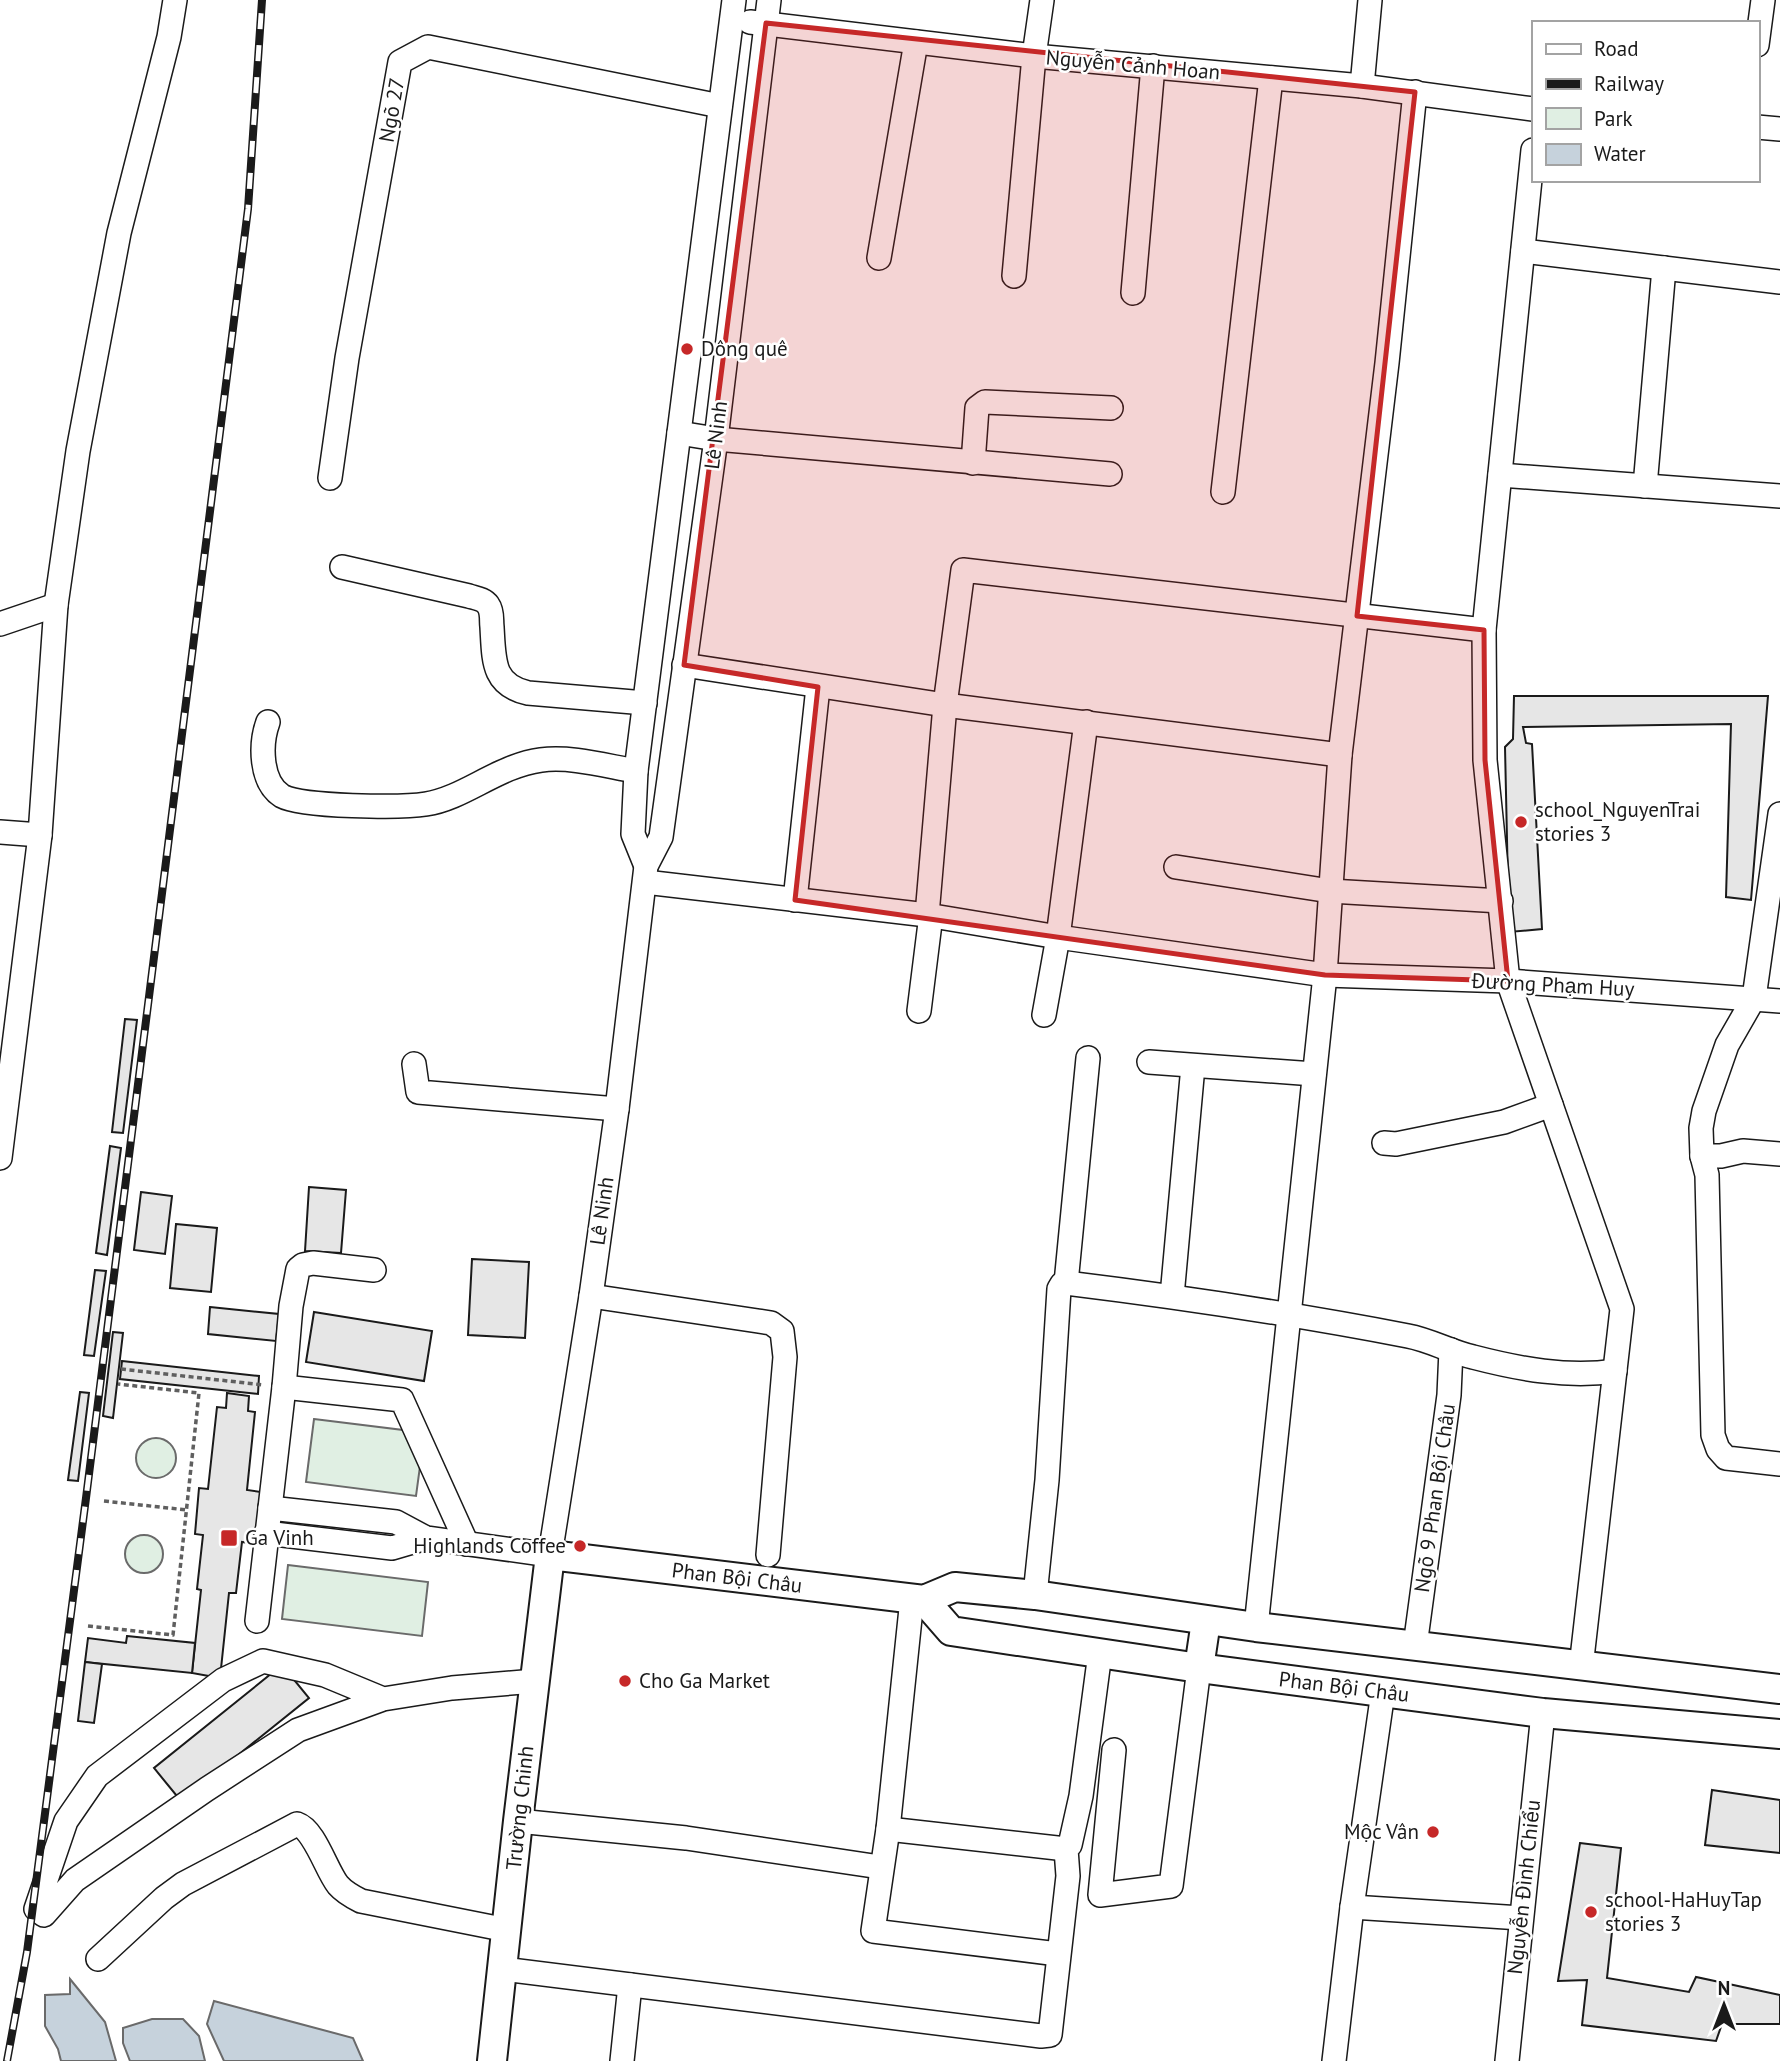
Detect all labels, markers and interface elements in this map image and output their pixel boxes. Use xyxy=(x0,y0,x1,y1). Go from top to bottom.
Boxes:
legend xyxy=(1532,21,1759,182)
text: Road xyxy=(1594,35,1638,62)
street label: Nguyễn Cảnh Hoan xyxy=(1045,43,1221,86)
text: Railway xyxy=(1594,70,1664,97)
street label: Ngõ 27 xyxy=(373,75,410,144)
text: Park xyxy=(1594,105,1633,132)
text: Water xyxy=(1594,140,1646,167)
place label: Dông quê xyxy=(701,335,788,362)
marker: Dông quê xyxy=(679,341,695,357)
street label: Lê Ninh xyxy=(698,399,733,471)
place label: school_NguyenTrai stories 3 xyxy=(1535,796,1700,847)
marker: school_NguyenTrai stories 3 xyxy=(1513,814,1529,830)
street label: Đường Phạm Huy xyxy=(1470,967,1635,1002)
street label: Lê Ninh xyxy=(583,1175,620,1247)
street label: Ngõ 9 Phan Bội Châu xyxy=(1408,1402,1461,1594)
place label: Ga Vinh xyxy=(245,1524,314,1551)
marker: Ga Vinh xyxy=(219,1528,239,1548)
place label: Highlands Coffee xyxy=(413,1532,566,1559)
marker: Highlands Coffee xyxy=(572,1538,588,1554)
street label: Phan Bội Châu xyxy=(670,1556,804,1599)
street label: Phan Bội Châu xyxy=(1277,1665,1411,1708)
place label: Cho Ga Market xyxy=(639,1667,770,1694)
marker: Cho Ga Market xyxy=(617,1673,633,1689)
street label: Trường Chinh xyxy=(500,1744,539,1871)
street label: Nguyễn Đình Chiểu xyxy=(1501,1798,1546,1976)
place label: Mộc Vân xyxy=(1344,1818,1419,1845)
marker: Mộc Vân xyxy=(1425,1824,1441,1840)
place label: school-HaHuyTap stories 3 xyxy=(1605,1886,1762,1937)
marker: school-HaHuyTap stories 3 xyxy=(1583,1904,1599,1920)
north arrow xyxy=(1689,1970,1759,2040)
text: N xyxy=(1718,1976,1730,2000)

